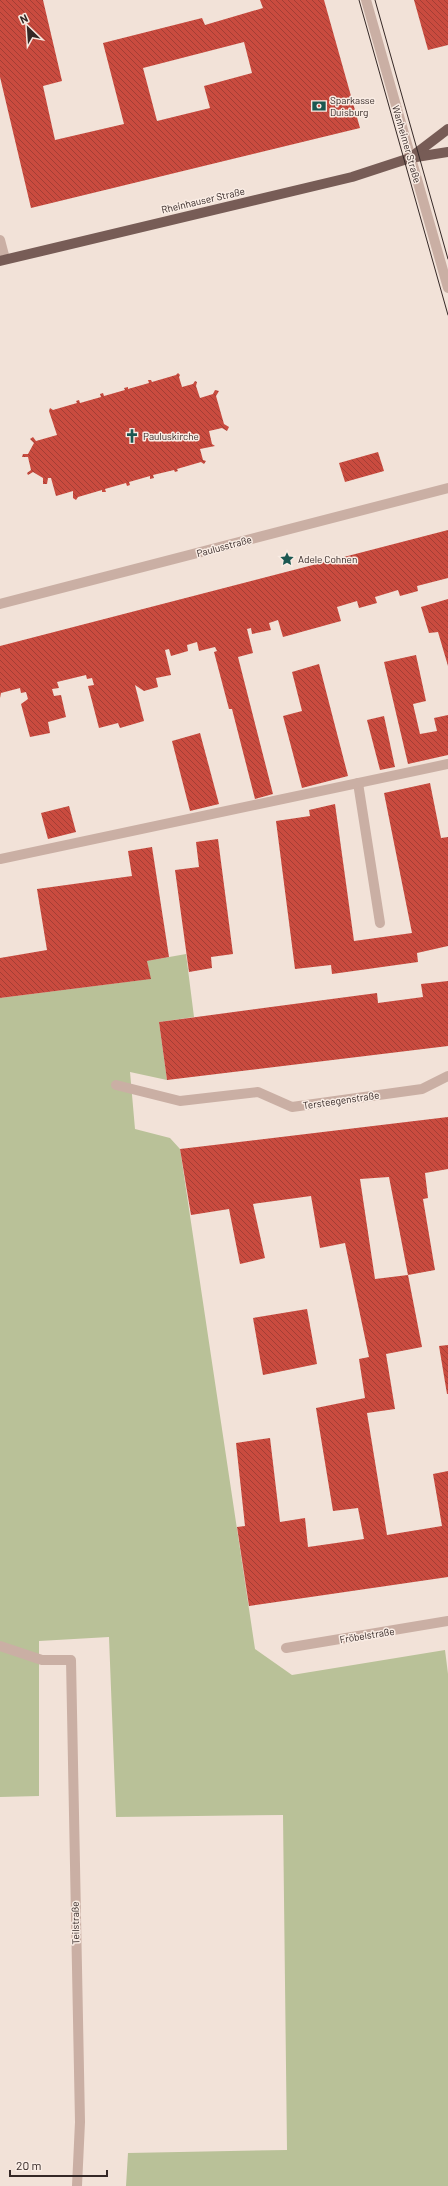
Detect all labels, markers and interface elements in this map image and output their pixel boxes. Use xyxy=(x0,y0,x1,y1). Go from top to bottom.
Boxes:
north arrow xyxy=(8,8,48,48)
text: N xyxy=(17,11,30,26)
place label: Sparkasse Duisburg xyxy=(330,94,375,118)
bank icon: Sparkasse Duisburg xyxy=(311,98,327,114)
street label: Wanheimer Straße xyxy=(390,104,424,184)
street label: Rheinhauser Straße xyxy=(160,185,246,215)
church icon: Pauluskirche xyxy=(124,428,140,444)
place label: Pauluskirche xyxy=(143,430,199,442)
street label: Paulusstraße xyxy=(195,533,253,559)
place icon: Adele Cohnen xyxy=(279,551,295,567)
place label: Adele Cohnen xyxy=(298,553,357,565)
street label: Tersteegenstraße xyxy=(302,1089,380,1111)
street label: Fröbelstraße xyxy=(339,1625,395,1645)
street label: Teilstraße xyxy=(69,1901,81,1945)
scale bar xyxy=(10,2152,107,2178)
text: 20 m xyxy=(16,2158,42,2172)

